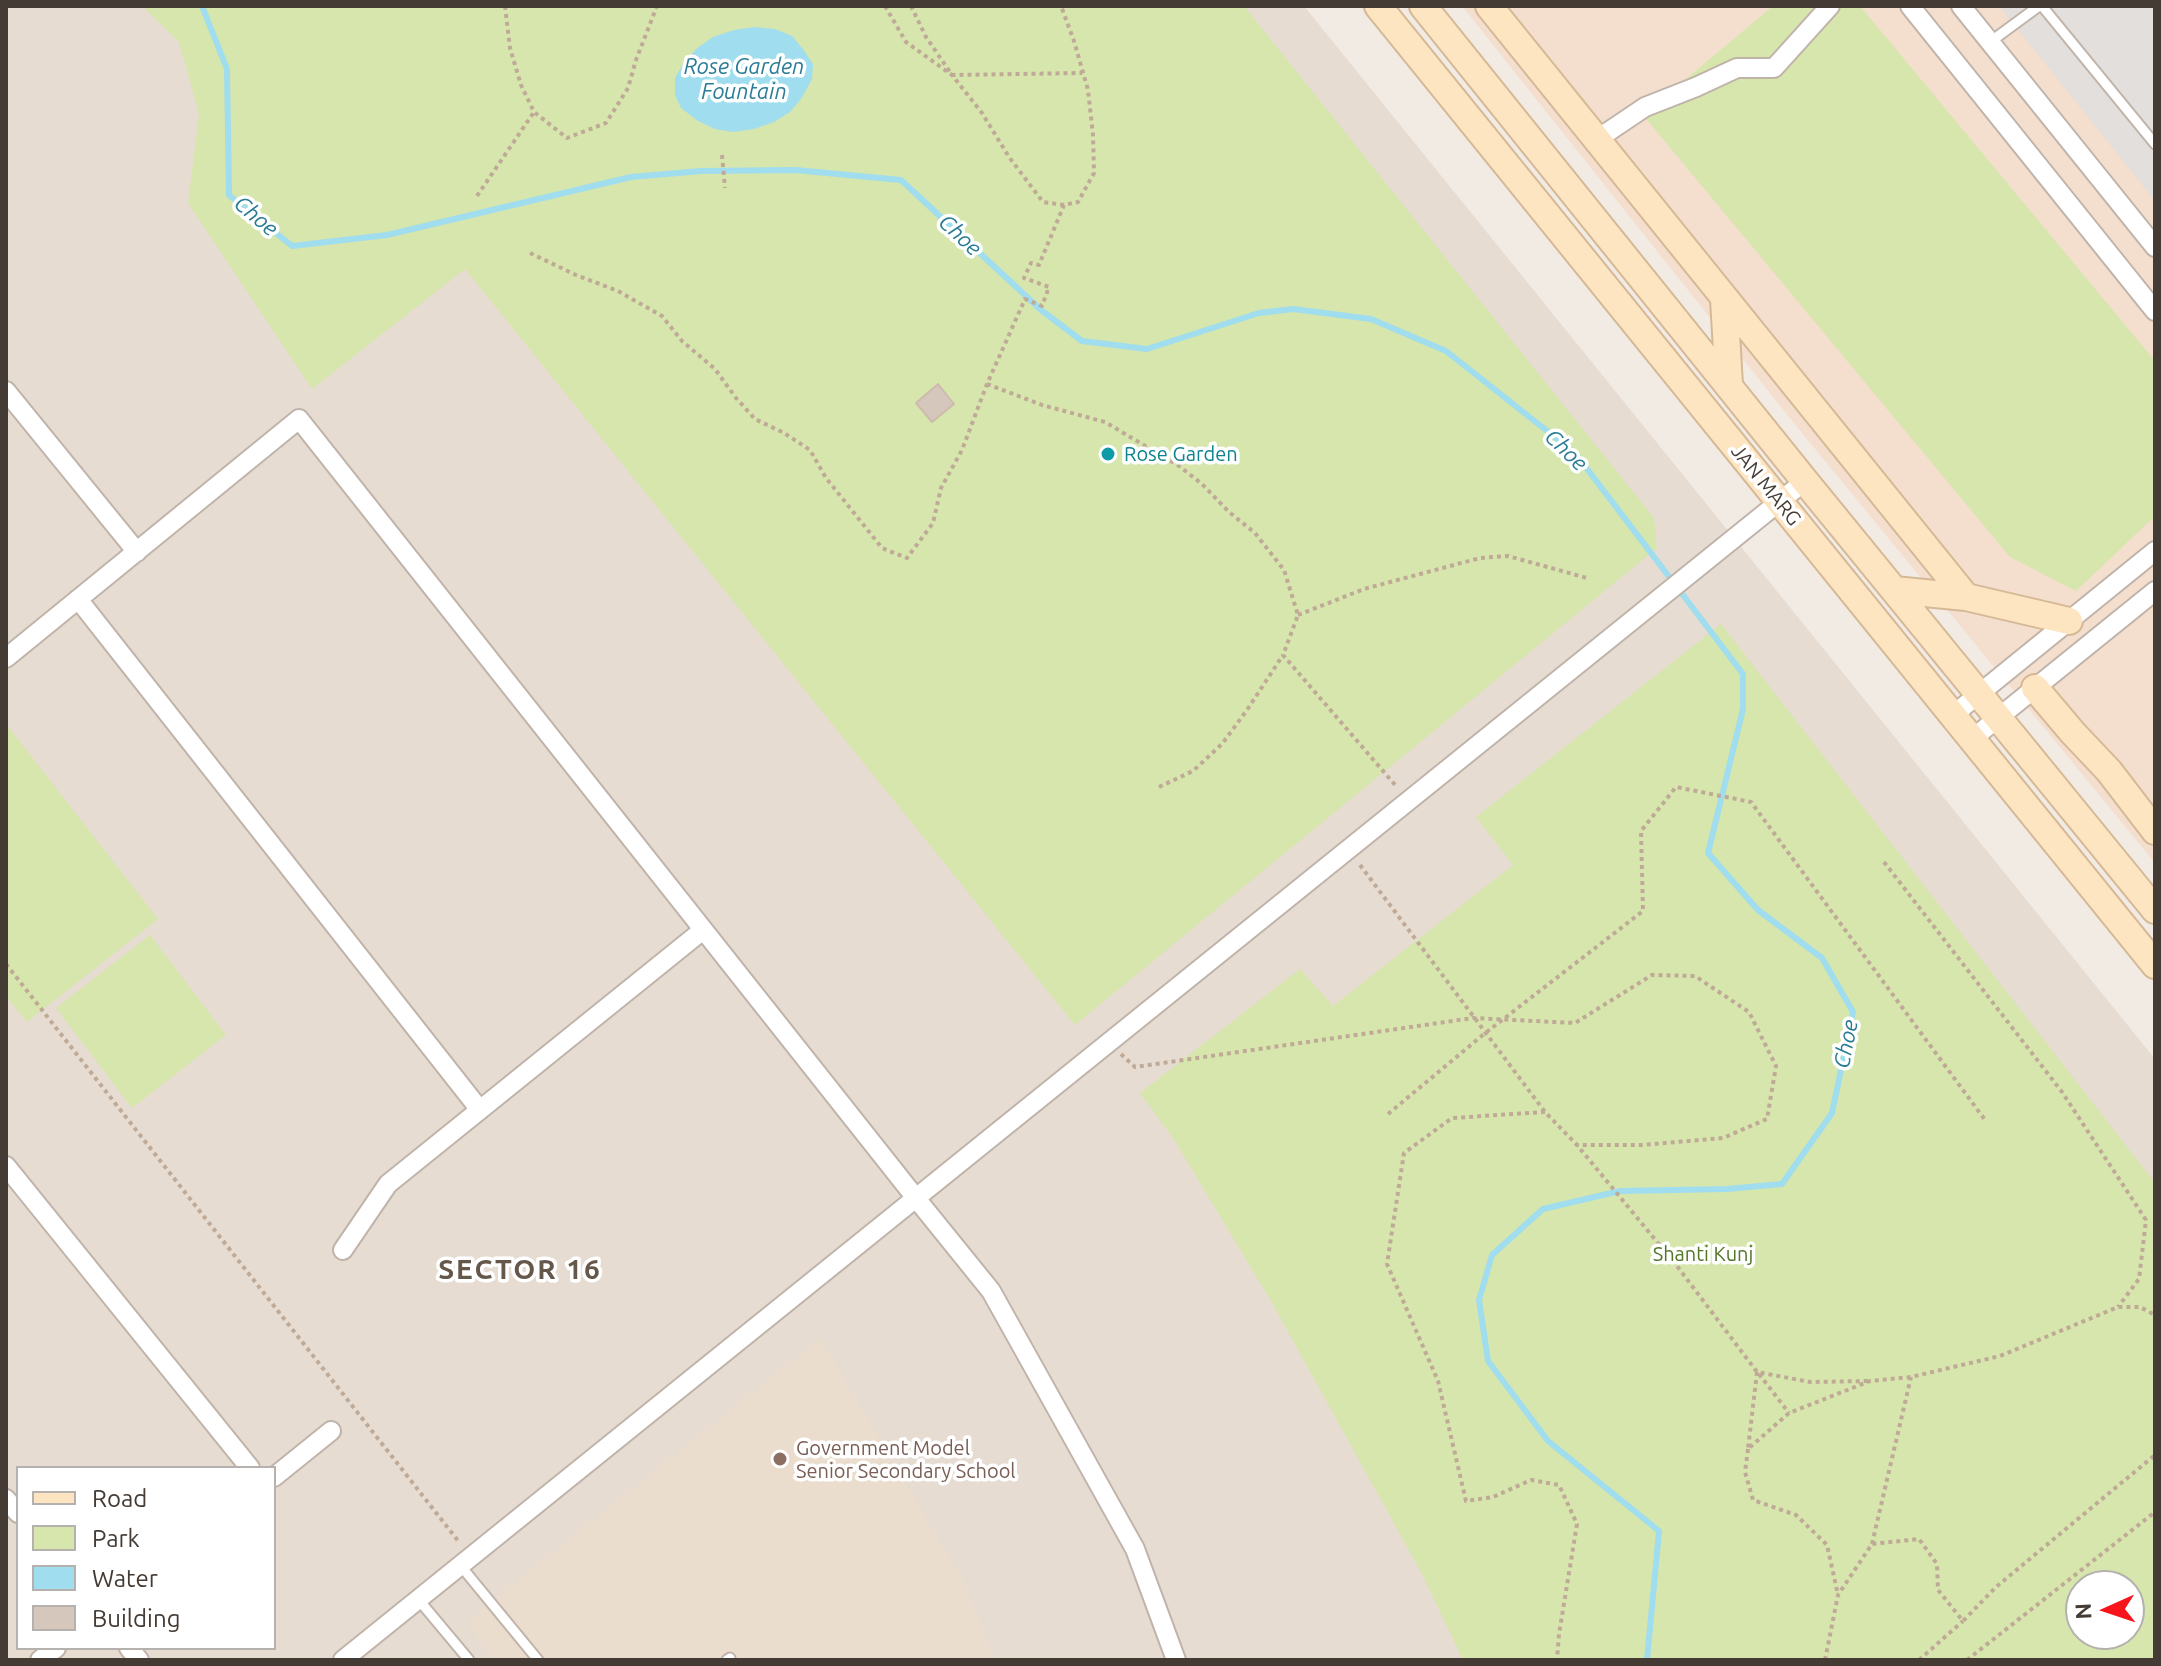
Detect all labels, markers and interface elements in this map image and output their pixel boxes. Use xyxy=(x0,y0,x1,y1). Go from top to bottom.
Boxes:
water label: Rose Garden Fountain xyxy=(684,54,804,106)
water label: Choe xyxy=(229,190,283,242)
water label: Choe xyxy=(933,209,987,261)
water label: Choe xyxy=(1539,424,1593,476)
street label: JAN MARG xyxy=(1726,440,1806,530)
place label: Rose Garden xyxy=(1124,442,1238,466)
marker: Rose Garden xyxy=(1099,445,1117,463)
water label: Choe xyxy=(1828,1017,1864,1071)
park label: Shanti Kunj xyxy=(1653,1242,1753,1266)
district label: SECTOR 16 xyxy=(438,1253,602,1287)
place label: Government Model Senior Secondary School xyxy=(796,1436,1016,1483)
marker: Government Model Senior Secondary School xyxy=(771,1450,789,1468)
legend xyxy=(16,1466,276,1650)
text: Road xyxy=(92,1485,147,1512)
text: Park xyxy=(92,1525,140,1552)
text: Water xyxy=(92,1565,158,1592)
north arrow xyxy=(2065,1570,2145,1650)
text: N xyxy=(2070,1602,2095,1620)
text: Building xyxy=(92,1605,180,1632)

